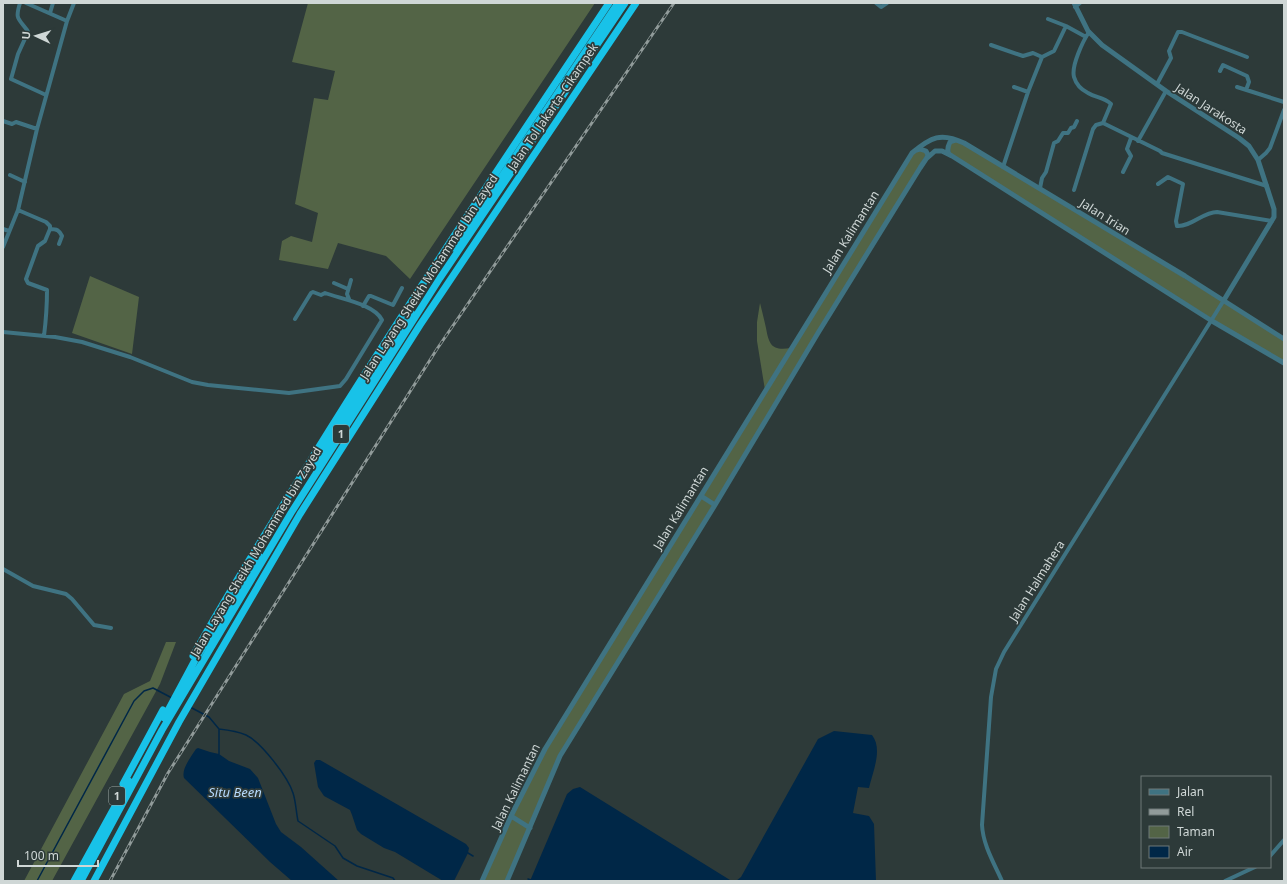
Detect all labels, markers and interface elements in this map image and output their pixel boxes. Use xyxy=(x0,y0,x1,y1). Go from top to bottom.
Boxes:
north arrow xyxy=(16,16,56,56)
text: U xyxy=(18,31,33,40)
street label: Jalan Tol Jakarta–Cikampek xyxy=(503,39,602,175)
street label: Jalan Jarakosta xyxy=(1171,78,1250,138)
street label: Jalan Layang Sheikh Mohammed bin Zayed xyxy=(355,171,502,384)
street label: Jalan Kalimantan xyxy=(818,187,883,277)
street label: Jalan Irian xyxy=(1076,194,1134,239)
road number: 1 xyxy=(333,425,349,443)
street label: Jalan Layang Sheikh Mohammed bin Zayed xyxy=(185,444,325,661)
street label: Jalan Kalimantan xyxy=(648,463,712,554)
street label: Jalan Halmahera xyxy=(1004,537,1068,625)
street label: Jalan Kalimantan xyxy=(487,741,544,834)
legend xyxy=(1141,776,1271,868)
water label: Situ Been xyxy=(208,783,262,801)
text: Jalan xyxy=(1176,783,1204,800)
road number: 1 xyxy=(109,787,125,805)
text: Rel xyxy=(1177,803,1194,820)
text: Taman xyxy=(1177,823,1215,840)
scale bar xyxy=(18,842,98,868)
text: Air xyxy=(1177,843,1193,860)
text: 100 m xyxy=(24,847,59,864)

